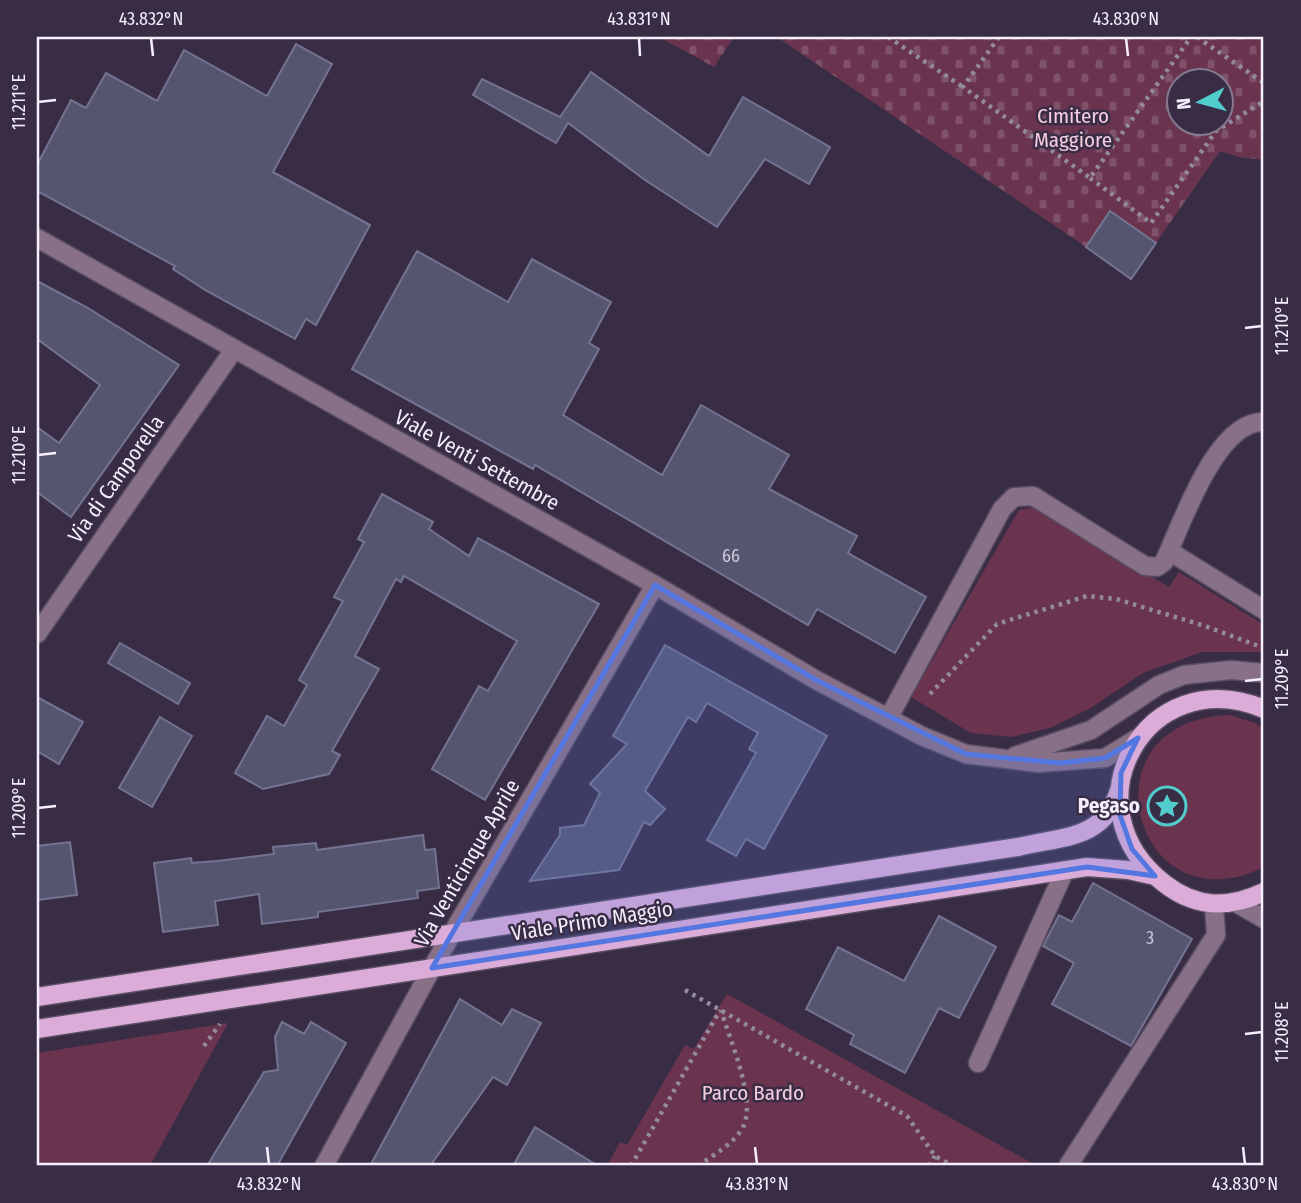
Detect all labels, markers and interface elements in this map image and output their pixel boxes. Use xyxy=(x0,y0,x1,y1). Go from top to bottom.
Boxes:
text: 43.832°N xyxy=(119,8,183,30)
text: 43.831°N xyxy=(607,8,671,30)
text: 43.830°N xyxy=(1093,8,1159,30)
north arrow xyxy=(1164,66,1234,136)
text: 11.211°E xyxy=(8,74,30,130)
text: N xyxy=(1172,97,1196,111)
park label: Cimitero Maggiore xyxy=(1034,103,1112,153)
text: 11.210°E xyxy=(1271,297,1293,355)
street label: Viale Venti Settembre xyxy=(390,404,564,516)
street label: Via di Camporella xyxy=(62,410,170,548)
text: 11.210°E xyxy=(8,426,30,484)
house number: 66 xyxy=(722,545,740,567)
text: 11.209°E xyxy=(1271,649,1293,709)
street label: Via Venticinque Aprile xyxy=(409,775,525,951)
text: 11.209°E xyxy=(8,778,30,838)
place icon: Pegaso xyxy=(1146,785,1188,827)
place label: Pegaso xyxy=(1078,793,1140,819)
street label: Viale Primo Maggio xyxy=(509,895,675,947)
house number: 3 xyxy=(1146,927,1154,949)
text: 11.208°E xyxy=(1271,1002,1293,1062)
park label: Parco Bardo xyxy=(702,1080,804,1106)
text: 43.832°N xyxy=(237,1173,301,1195)
text: 43.831°N xyxy=(725,1173,789,1195)
text: 43.830°N xyxy=(1212,1173,1278,1195)

